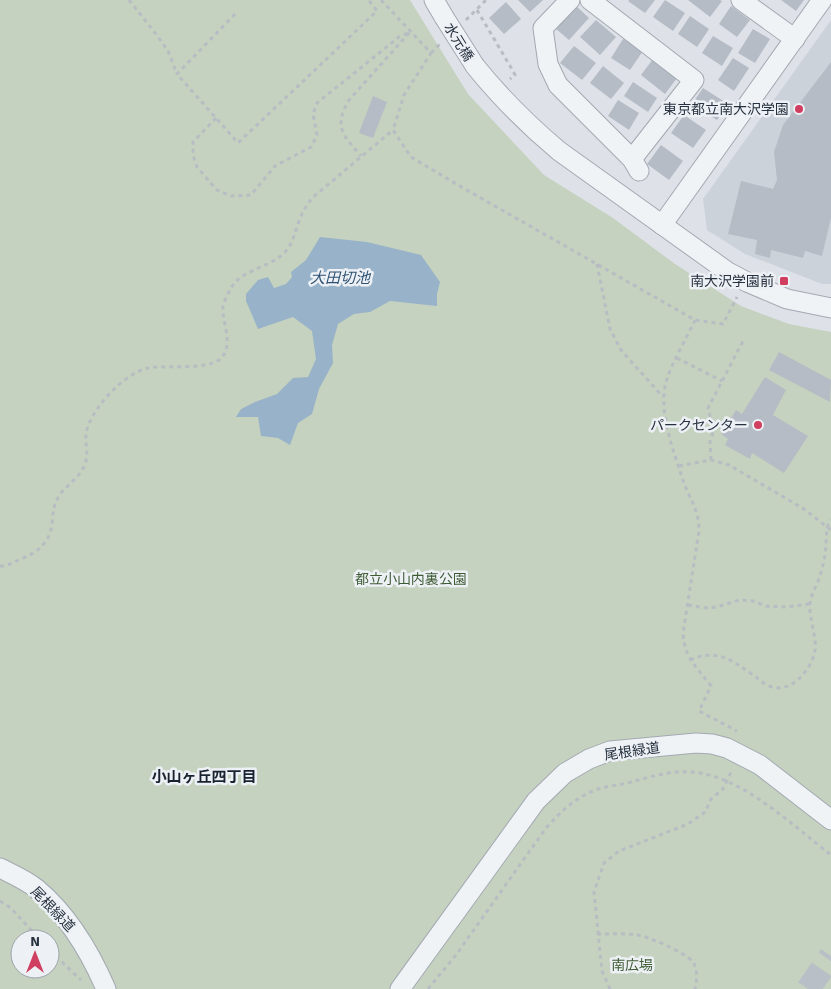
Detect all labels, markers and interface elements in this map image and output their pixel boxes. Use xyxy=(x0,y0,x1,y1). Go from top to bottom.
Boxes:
street label: 水元橋 xyxy=(440,20,477,65)
place label: 東京都立南大沢学園 xyxy=(663,101,789,118)
marker: 東京都立南大沢学園 xyxy=(793,103,805,115)
water label: 大田切池 xyxy=(310,269,372,287)
place label: 南大沢学園前 xyxy=(690,273,774,290)
marker: 南大沢学園前 xyxy=(778,275,790,287)
place label: パークセンター xyxy=(650,417,748,434)
marker: パークセンター xyxy=(752,419,764,431)
park label: 都立小山内裏公園 xyxy=(355,571,467,588)
street label: 尾根緑道 xyxy=(603,739,661,764)
district label: 小山ヶ丘四丁目 xyxy=(151,768,257,786)
street label: 尾根緑道 xyxy=(27,883,78,935)
north arrow xyxy=(10,929,60,979)
text: N xyxy=(30,933,40,950)
park label: 南広場 xyxy=(611,957,653,974)

